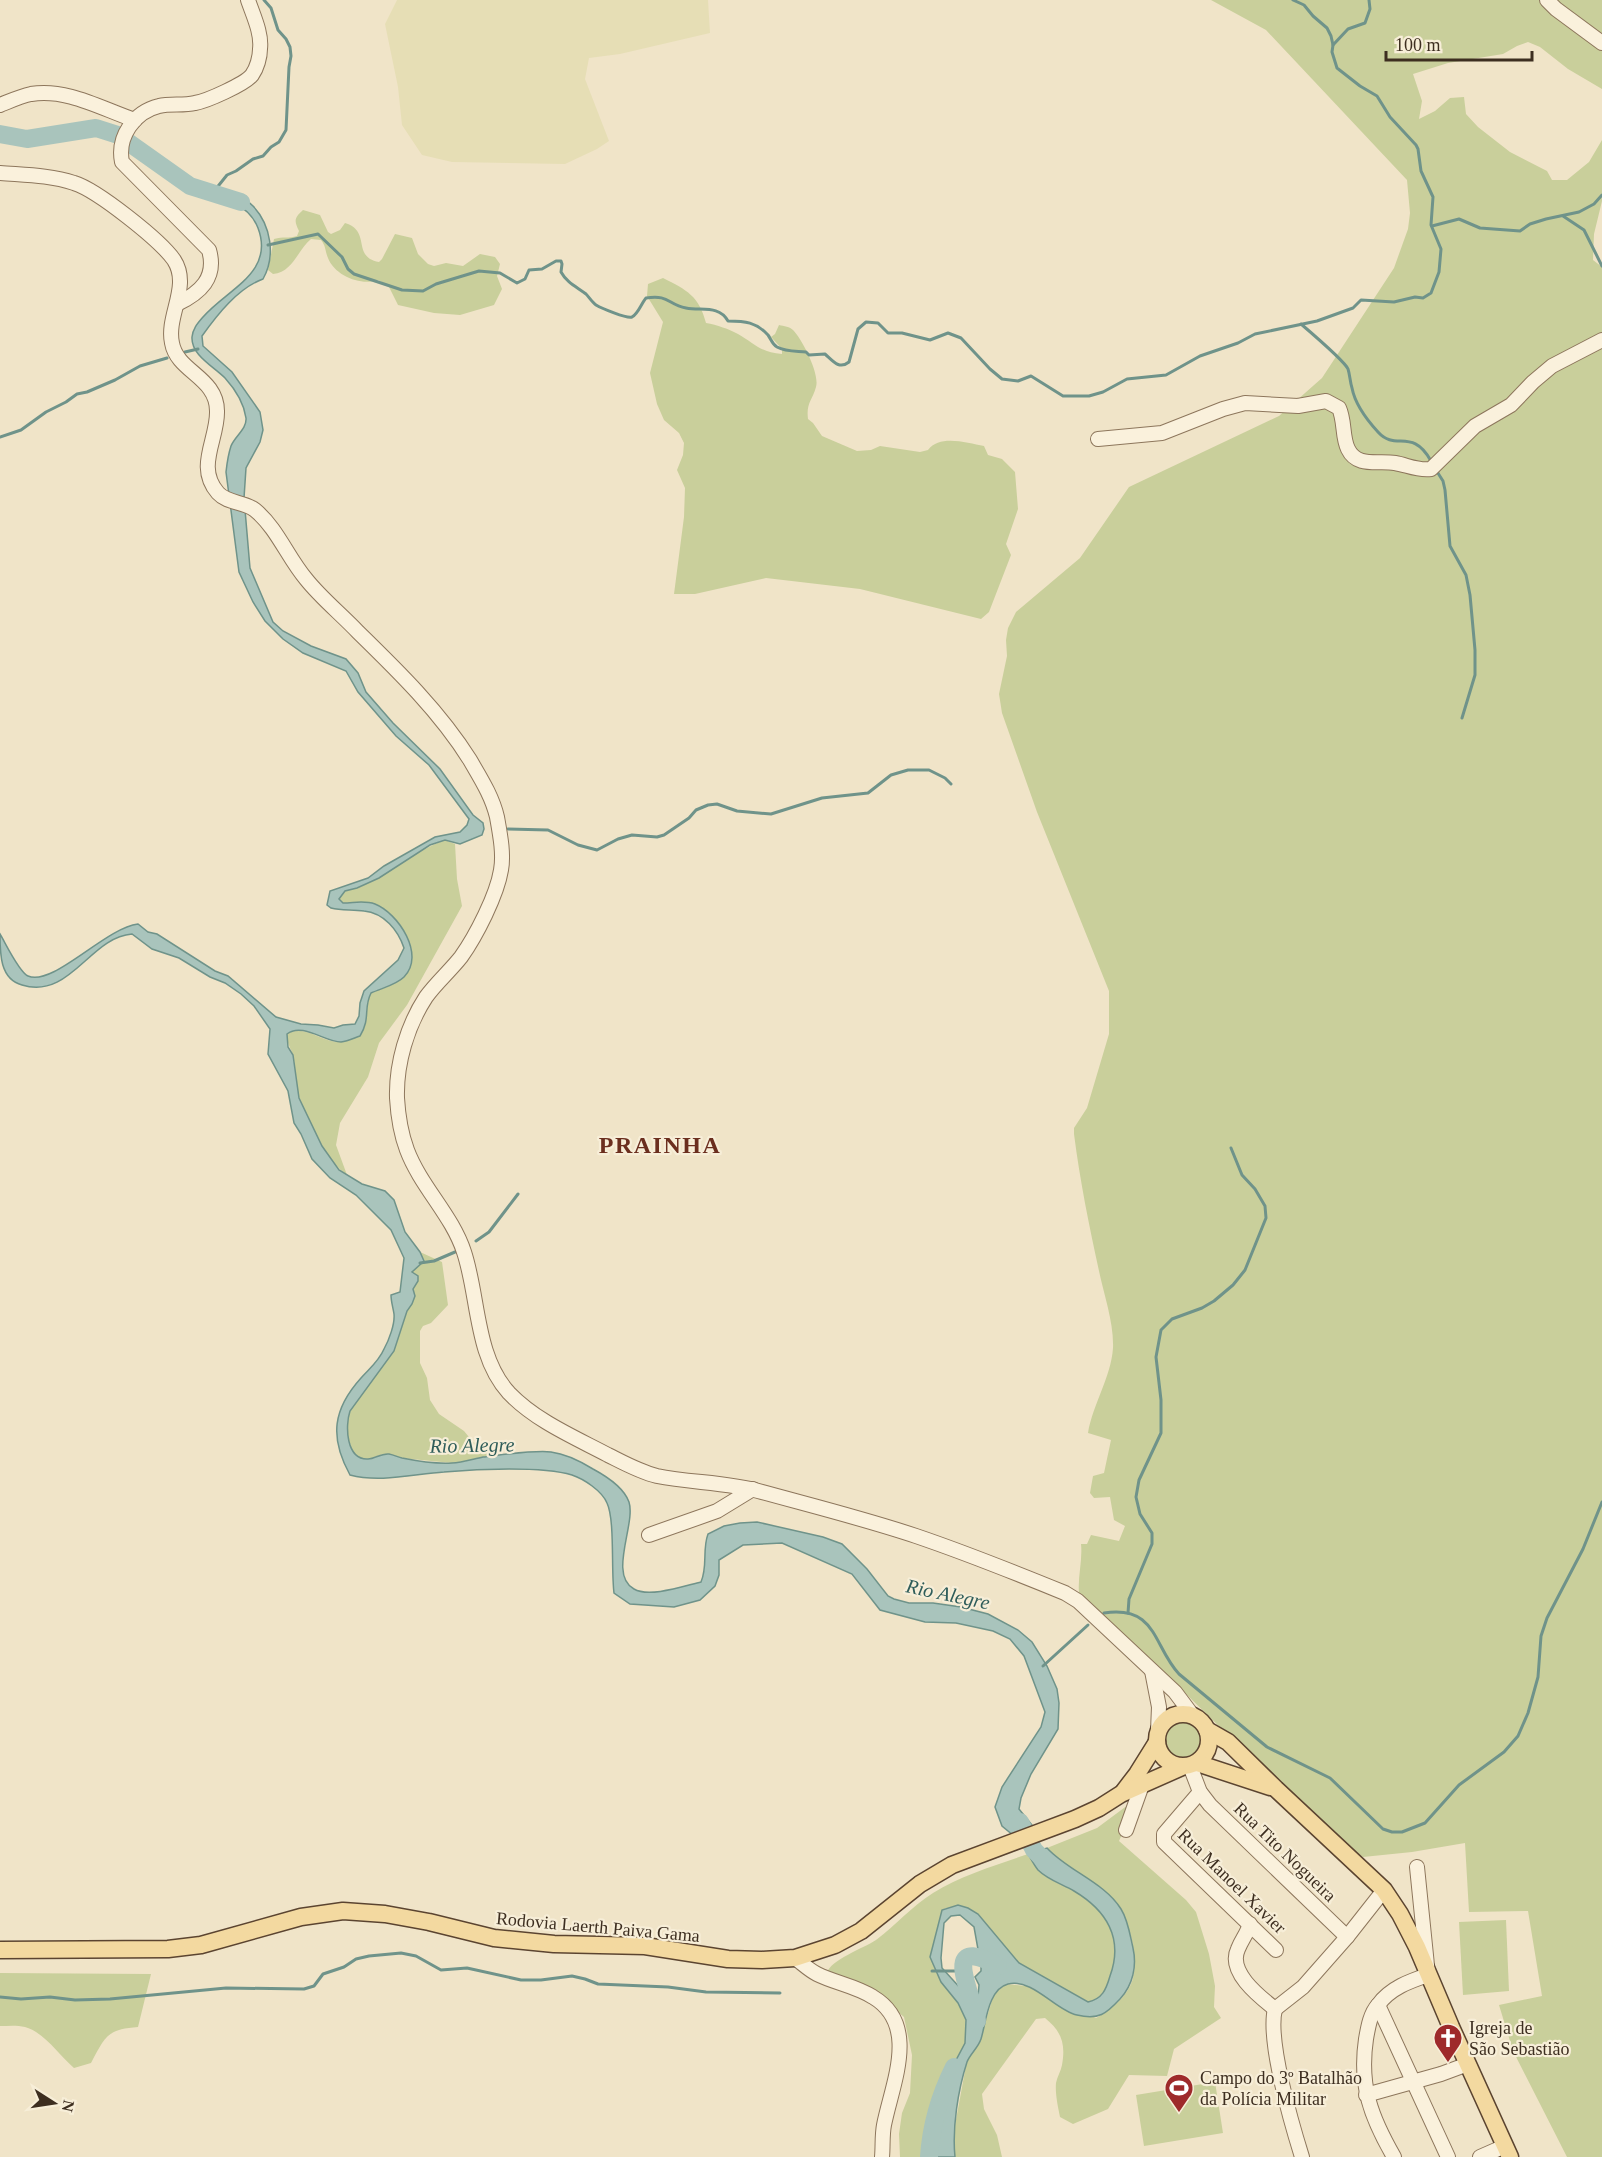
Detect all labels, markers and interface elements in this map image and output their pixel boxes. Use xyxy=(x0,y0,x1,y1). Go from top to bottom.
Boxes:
scale bar xyxy=(1386,24,1532,62)
text: 100 m xyxy=(1395,35,1441,55)
district label: PRAINHA xyxy=(599,1132,721,1158)
water label: Rio Alegre xyxy=(428,1433,515,1458)
water label: Rio Alegre xyxy=(903,1574,992,1615)
street label: Rua Tito Nogueira xyxy=(1230,1798,1340,1906)
street label: Rua Manoel Xavier xyxy=(1174,1825,1290,1938)
street label: Rodovia Laerth Paiva Gama xyxy=(495,1908,701,1946)
place label: Igreja de São Sebastião xyxy=(1469,2018,1570,2059)
church icon: Igreja de São Sebastião xyxy=(1432,2022,1464,2064)
place label: Campo do 3º Batalhão da Polícia Militar xyxy=(1200,2068,1362,2109)
sports icon: Campo do 3º Batalhão da Polícia Militar xyxy=(1163,2072,1195,2114)
north arrow xyxy=(24,2073,84,2133)
text: N xyxy=(59,2099,78,2114)

